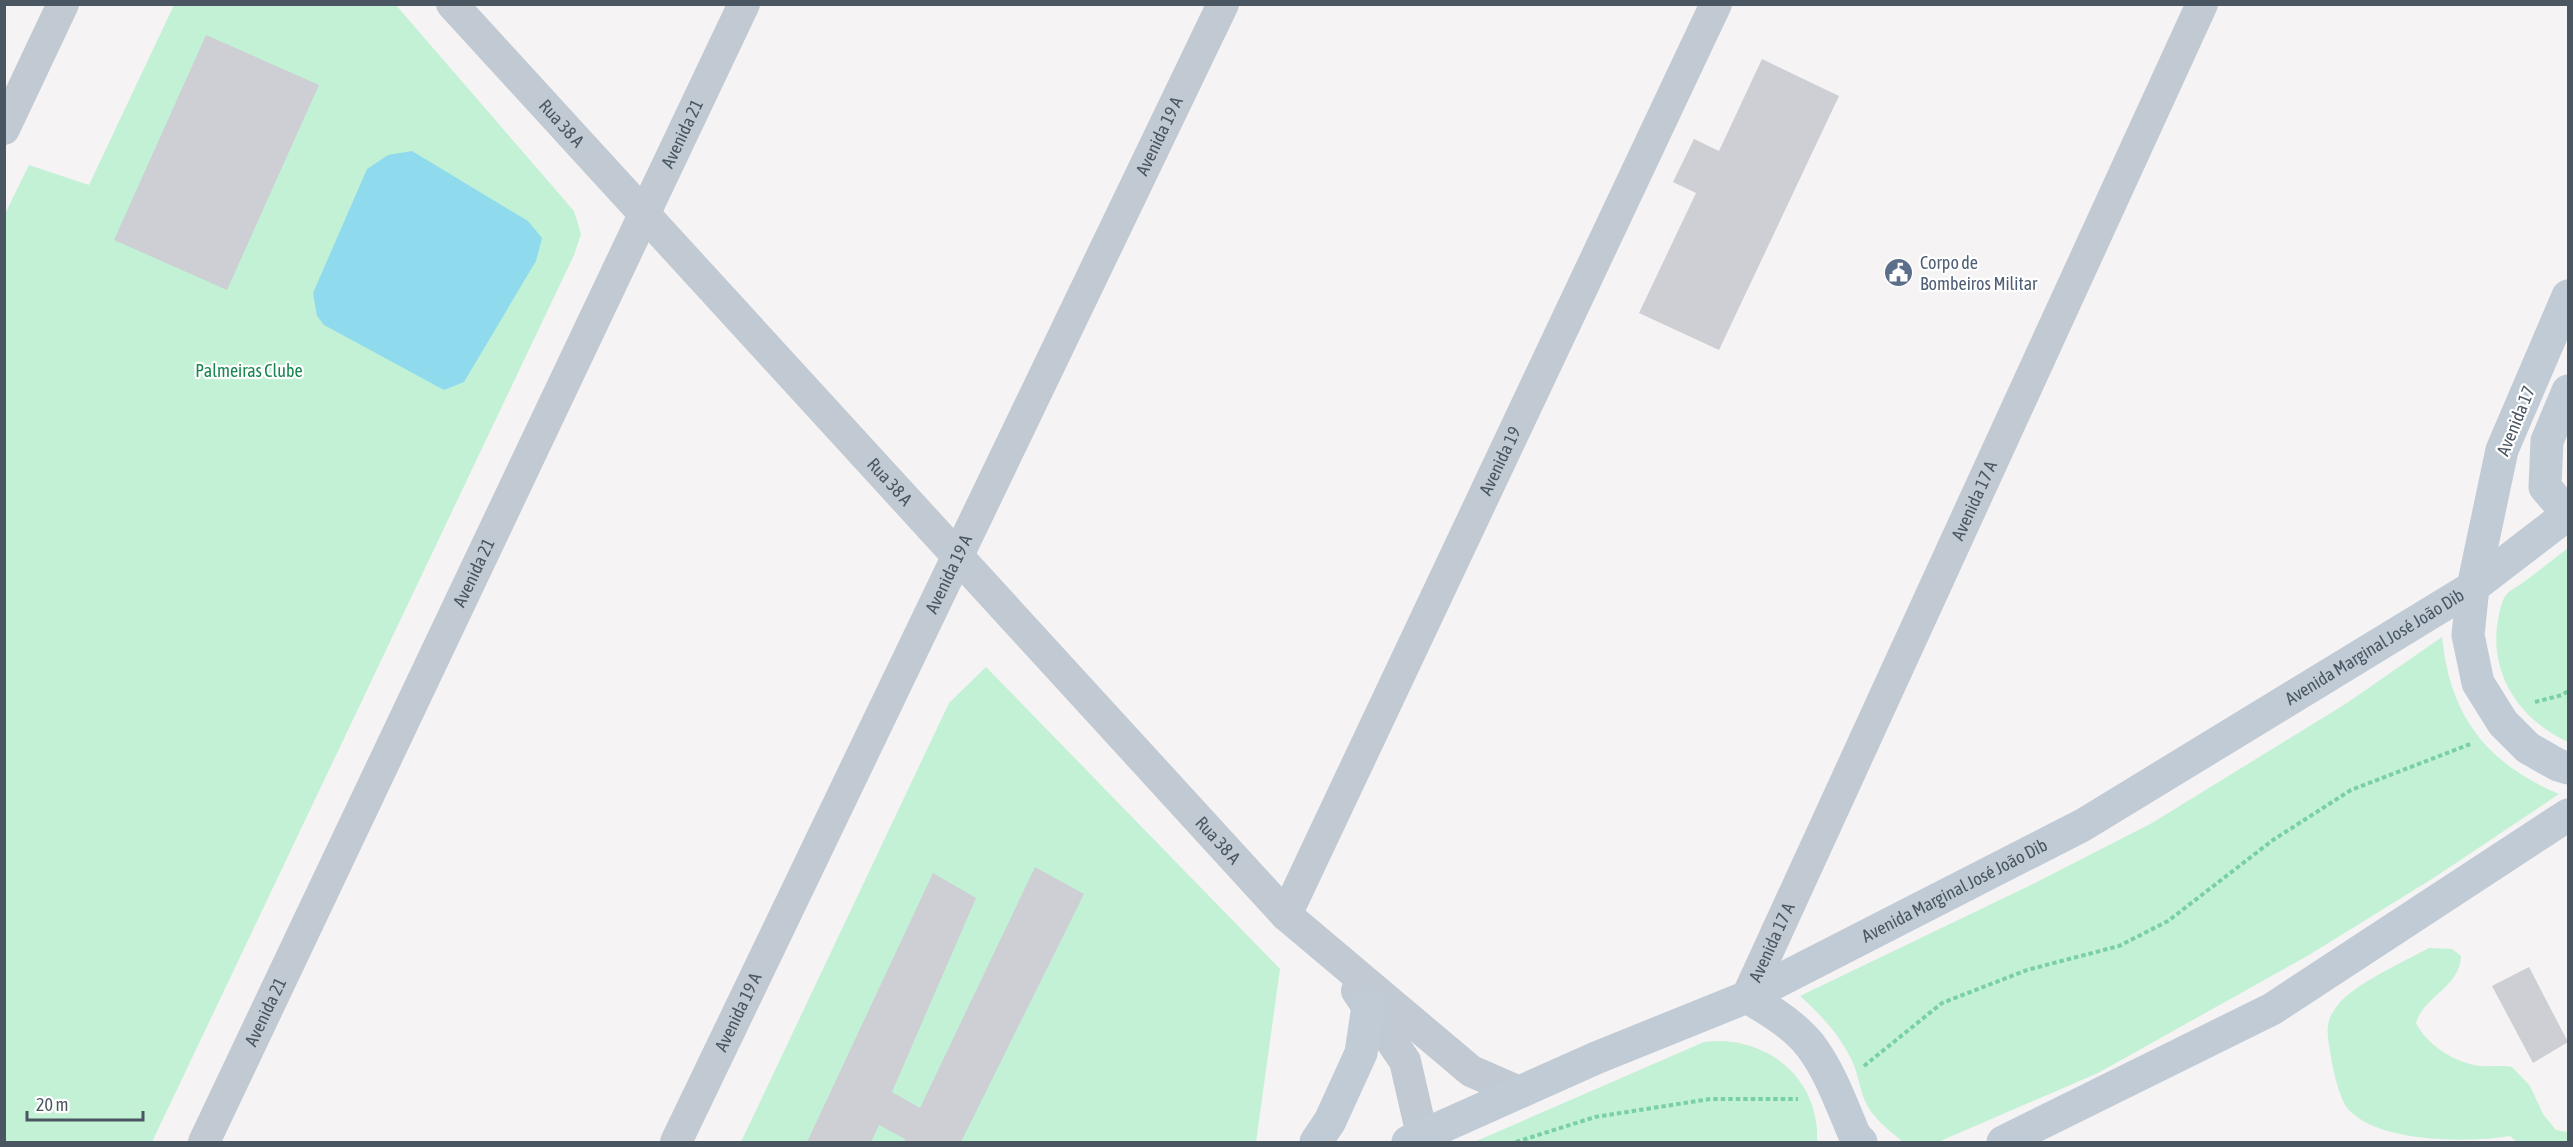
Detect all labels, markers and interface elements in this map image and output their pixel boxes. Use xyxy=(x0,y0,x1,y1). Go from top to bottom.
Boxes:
street label: Avenida 19 A xyxy=(1131,93,1187,179)
street label: Rua 38 A xyxy=(535,95,589,151)
street label: Avenida 21 xyxy=(657,96,707,171)
place label: Corpo de Bombeiros Militar xyxy=(1920,252,2038,294)
public building icon: Corpo de Bombeiros Militar xyxy=(1883,257,1915,289)
park label: Palmeiras Clube xyxy=(195,360,303,381)
street label: Avenida 17 xyxy=(2492,383,2539,459)
street label: Avenida 19 xyxy=(1475,423,1525,499)
street label: Rua 38 A xyxy=(863,454,917,510)
street label: Avenida 17 A xyxy=(1947,457,2001,543)
street label: Avenida 19 A xyxy=(921,531,976,617)
street label: Avenida 21 xyxy=(448,535,499,610)
street label: Avenida Marginal José João Dib xyxy=(2281,584,2468,709)
street label: Rua 38 A xyxy=(1191,812,1245,868)
street label: Avenida Marginal José João Dib xyxy=(1858,834,2051,946)
street label: Avenida 17 A xyxy=(1744,899,1799,985)
street label: Avenida 19 A xyxy=(710,969,766,1055)
street label: Avenida 21 xyxy=(240,974,291,1049)
scale bar xyxy=(27,1084,142,1122)
text: 20 m xyxy=(36,1094,68,1115)

